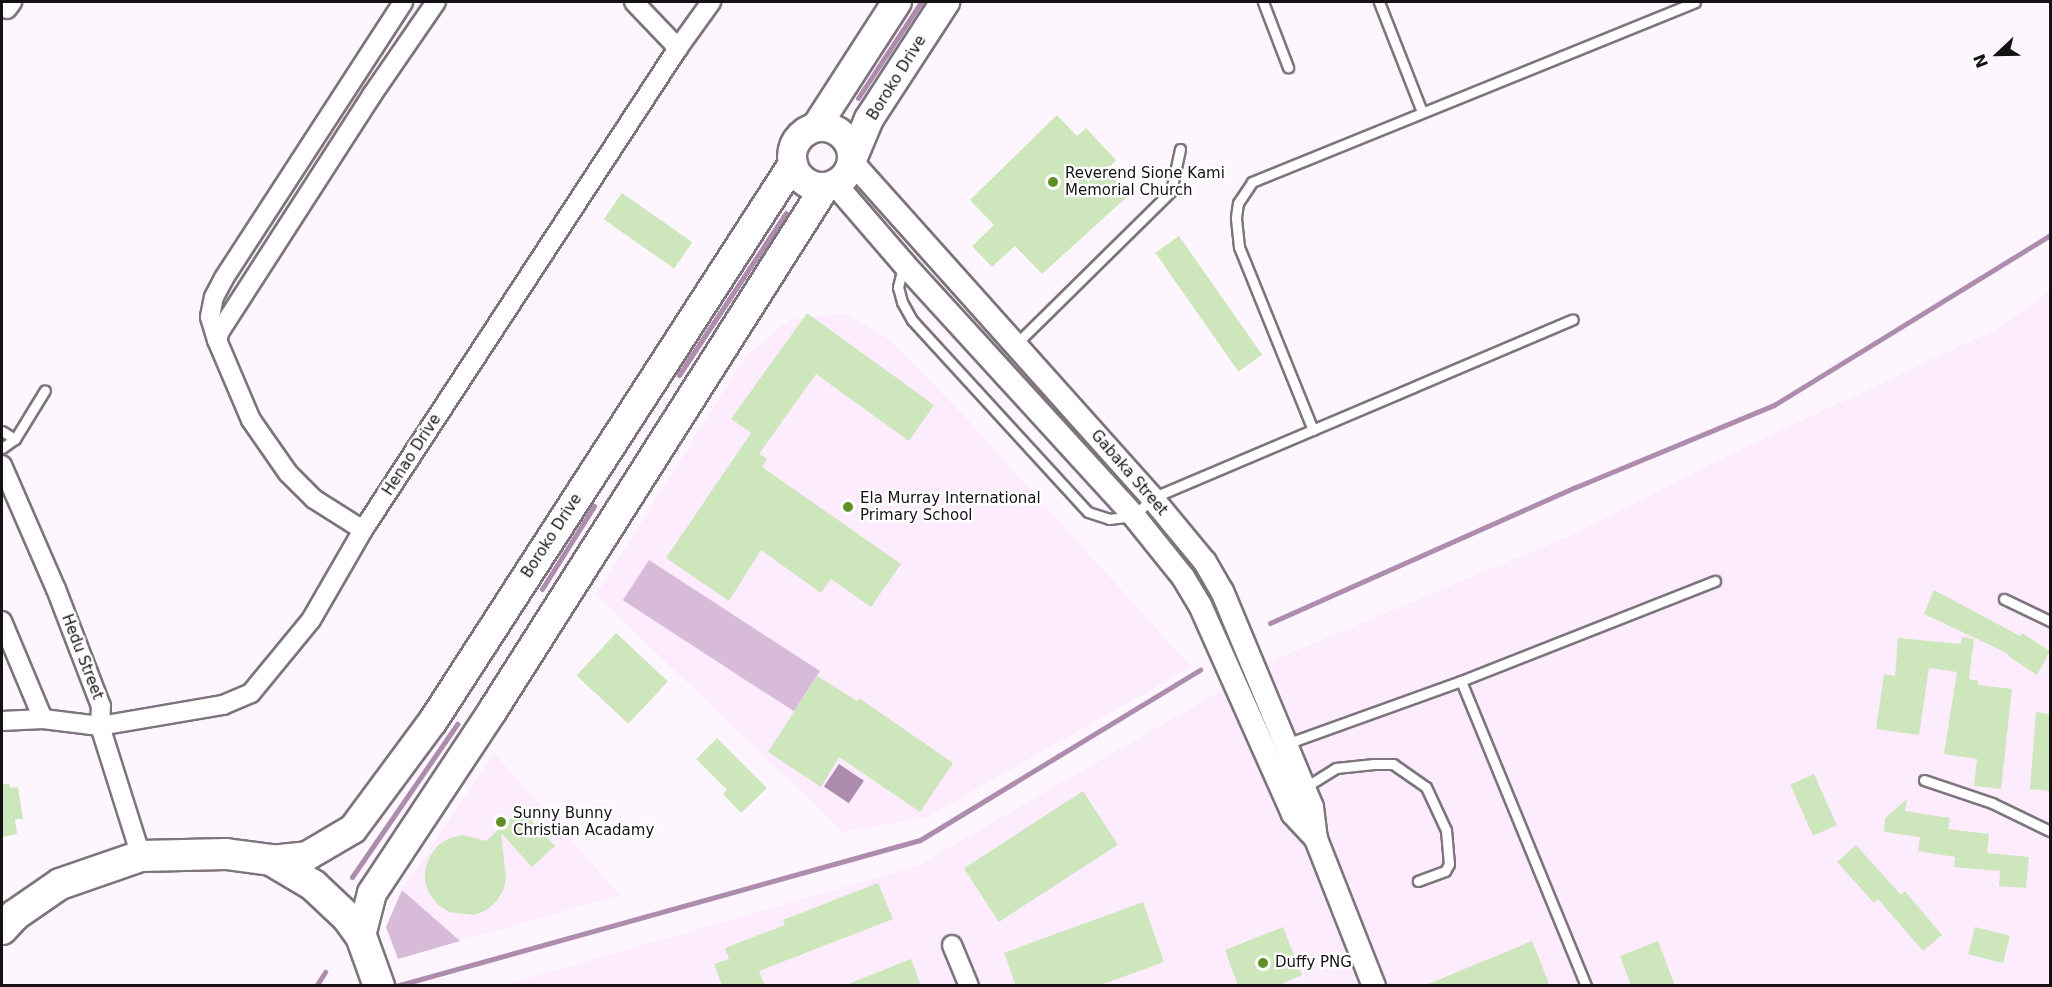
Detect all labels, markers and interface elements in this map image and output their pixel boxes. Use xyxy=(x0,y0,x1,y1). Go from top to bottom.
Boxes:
north arrow xyxy=(1968,24,2028,84)
street label: Boroko Drive xyxy=(864,32,930,124)
text: N xyxy=(1970,51,1992,71)
place label: Reverend Sione Kami Memorial Church xyxy=(1065,164,1225,199)
marker: Reverend Sione Kami Memorial Church xyxy=(1046,175,1060,189)
street label: Henao Drive xyxy=(379,411,445,499)
street label: Gabaka Street xyxy=(1087,427,1171,519)
place label: Ela Murray International Primary School xyxy=(860,489,1041,524)
street label: Boroko Drive xyxy=(518,491,586,581)
marker: Ela Murray International Primary School xyxy=(841,500,855,514)
street label: Hedu Street xyxy=(57,612,107,702)
place label: Sunny Bunny Christian Acadamy xyxy=(513,804,654,839)
marker: Sunny Bunny Christian Acadamy xyxy=(494,815,508,829)
place label: Duffy PNG xyxy=(1275,954,1352,972)
marker: Duffy PNG xyxy=(1256,956,1270,970)

